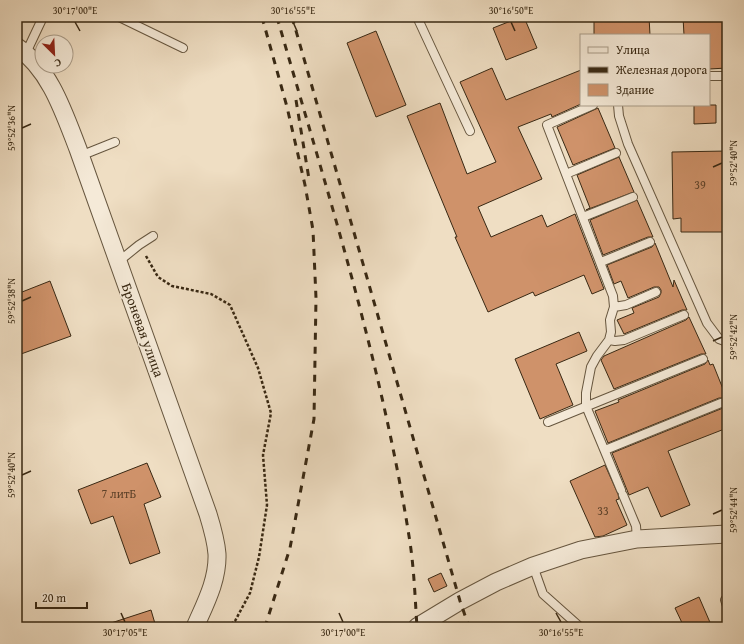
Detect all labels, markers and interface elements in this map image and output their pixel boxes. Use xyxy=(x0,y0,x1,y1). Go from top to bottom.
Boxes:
text: 30°17'00"E xyxy=(53,3,97,18)
text: 30°16'55"E xyxy=(271,3,315,18)
text: 30°16'50"E xyxy=(489,3,533,18)
north arrow xyxy=(34,34,74,74)
legend xyxy=(580,34,710,106)
text: Улица xyxy=(616,41,650,58)
text: С xyxy=(52,55,64,72)
text: Железная дорога xyxy=(615,61,707,78)
text: Здание xyxy=(616,81,655,98)
text: 59°52'36"N xyxy=(4,105,19,151)
text: 59°52'40"N xyxy=(726,140,741,186)
house number: 39 xyxy=(694,176,706,193)
text: 59°52'38"N xyxy=(4,278,19,324)
street label: Броневая улица xyxy=(117,280,169,380)
text: 59°52'42"N xyxy=(726,314,741,360)
text: 59°52'40"N xyxy=(4,452,19,498)
house number: 7 литБ xyxy=(102,485,137,502)
text: 59°52'44"N xyxy=(726,487,741,533)
house number: 33 xyxy=(597,502,609,519)
scale bar xyxy=(36,584,87,610)
text: 20 m xyxy=(42,589,66,606)
text: 30°17'05"E xyxy=(103,625,147,640)
text: 30°17'00"E xyxy=(321,625,365,640)
text: 30°16'55"E xyxy=(539,625,583,640)

